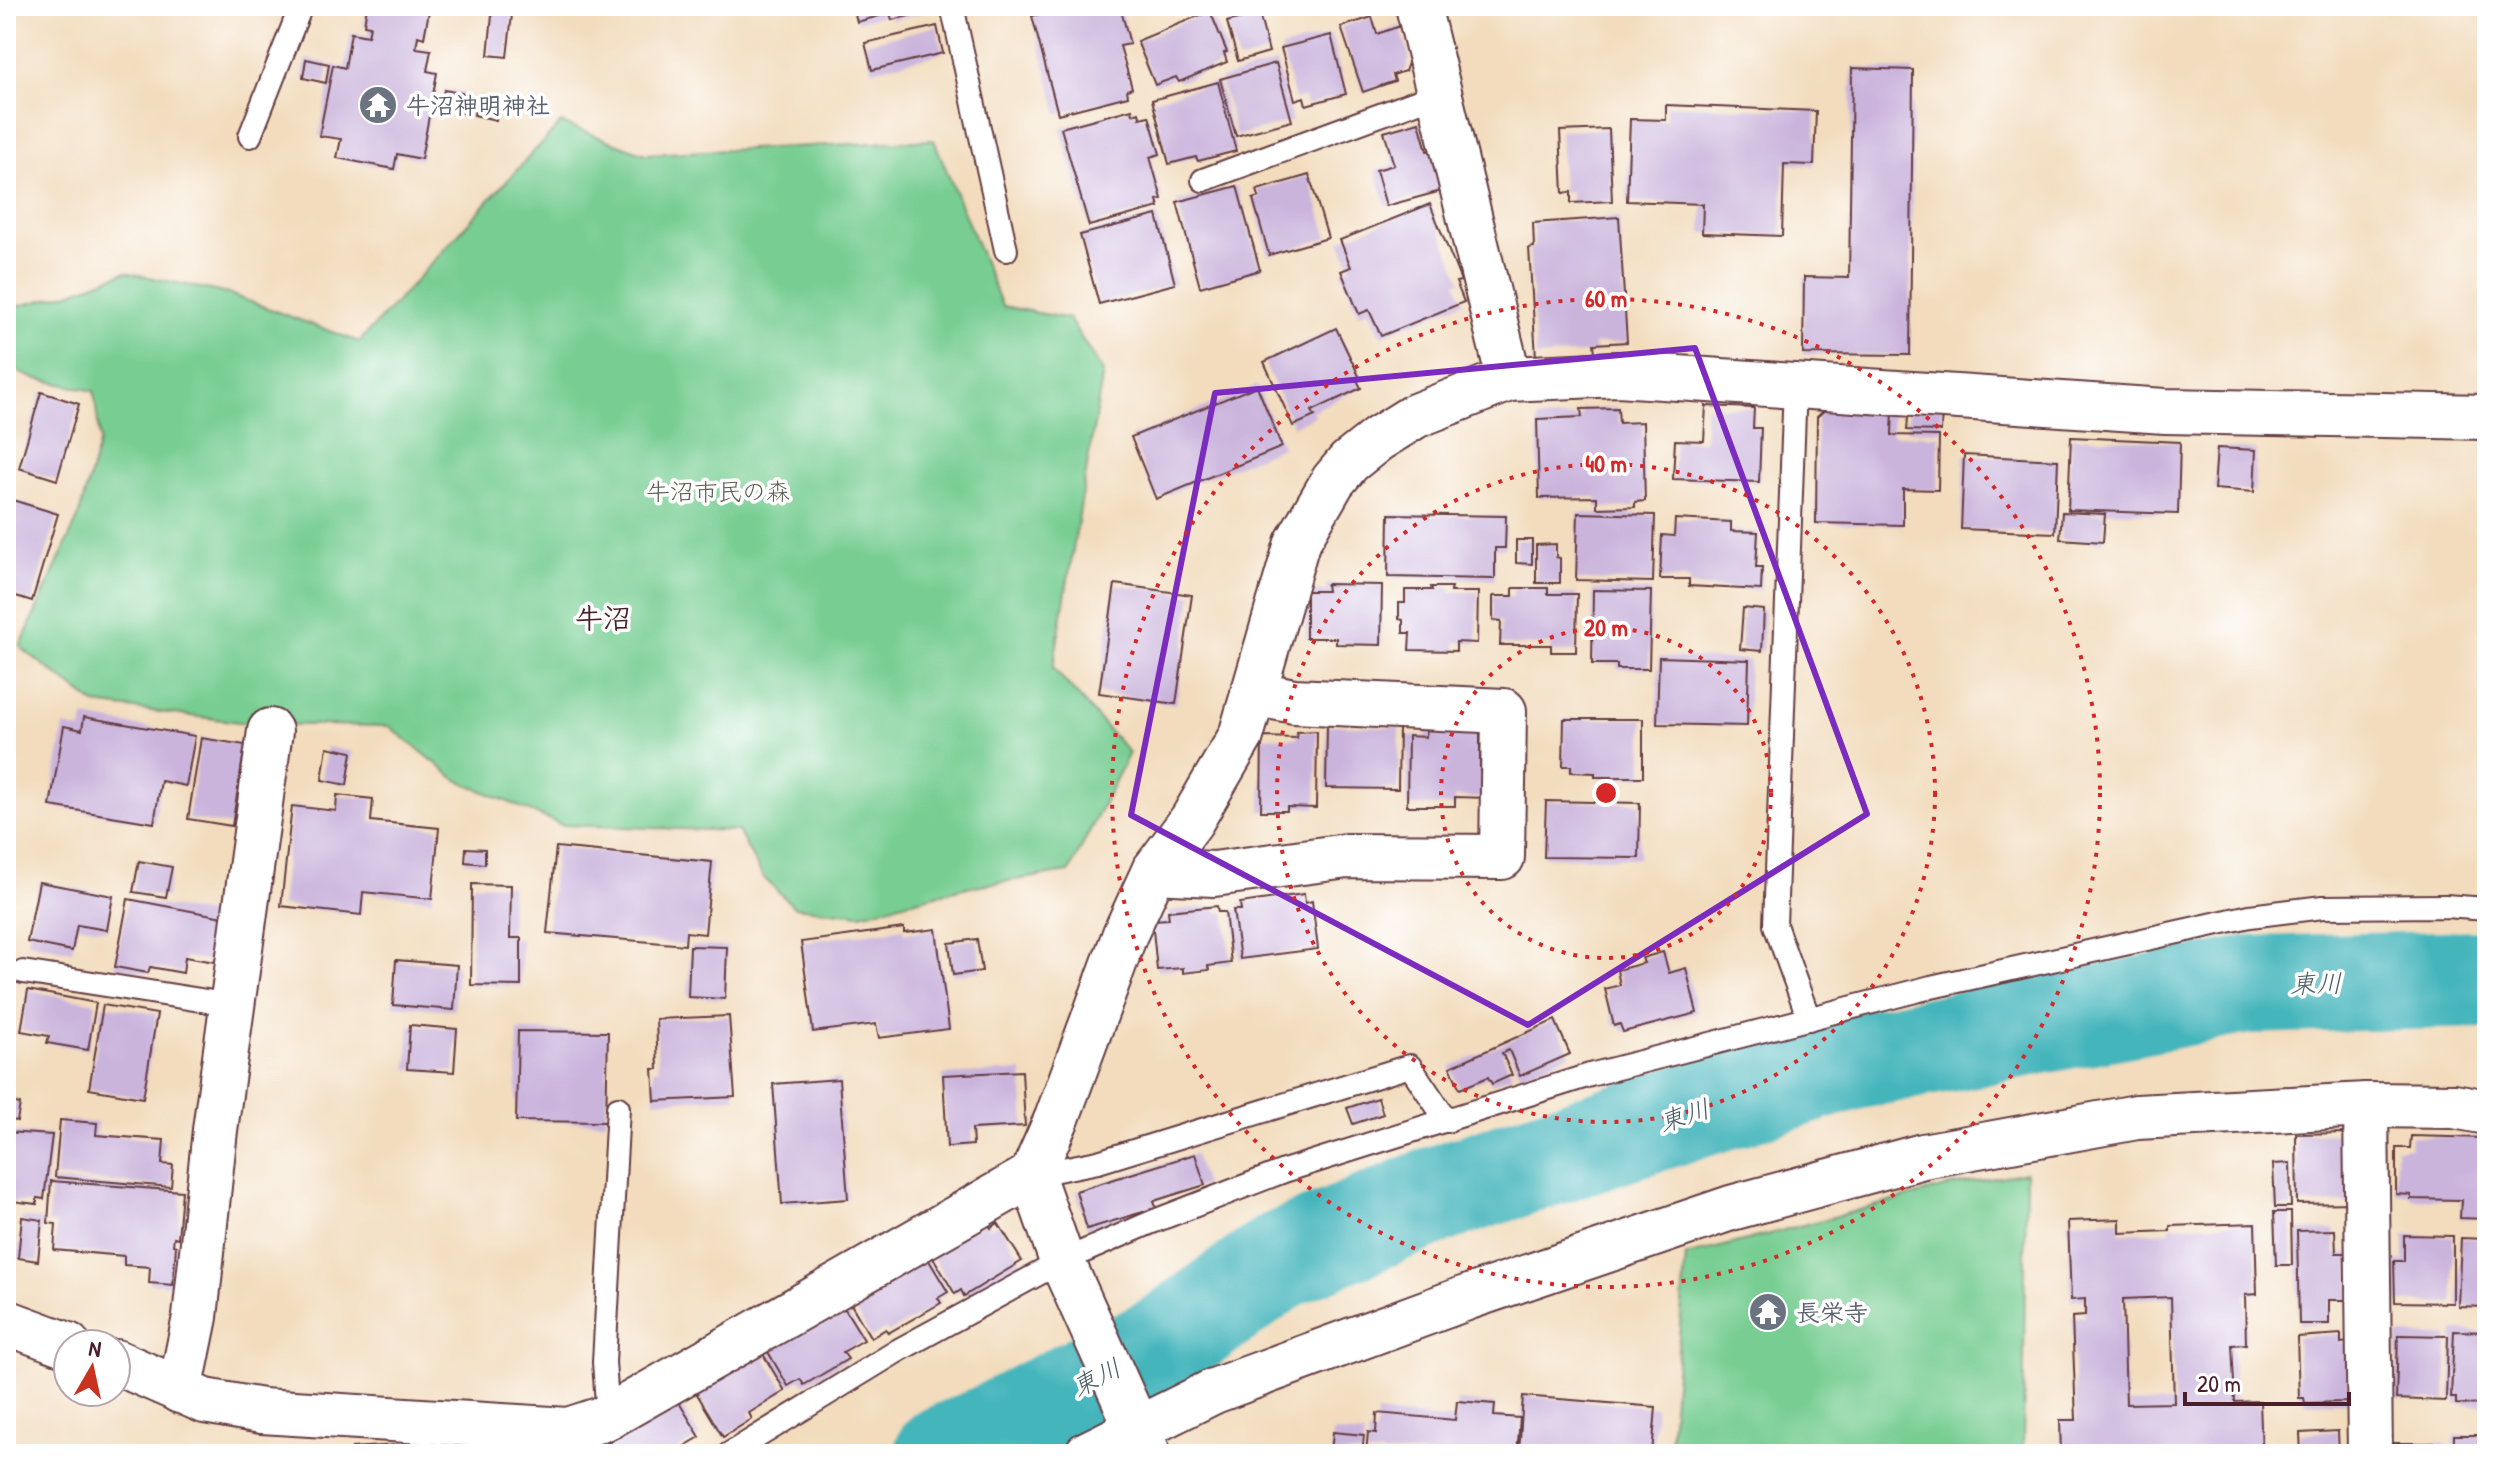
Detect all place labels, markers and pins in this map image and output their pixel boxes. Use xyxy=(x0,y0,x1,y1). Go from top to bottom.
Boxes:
temple icon: 牛沼神明神社 xyxy=(357,84,399,126)
place label: 牛沼神明神社 xyxy=(406,89,550,121)
centre of rings xyxy=(1592,779,1620,807)
temple icon: 長栄寺 xyxy=(1747,1291,1789,1333)
place label: 長栄寺 xyxy=(1796,1296,1868,1328)

